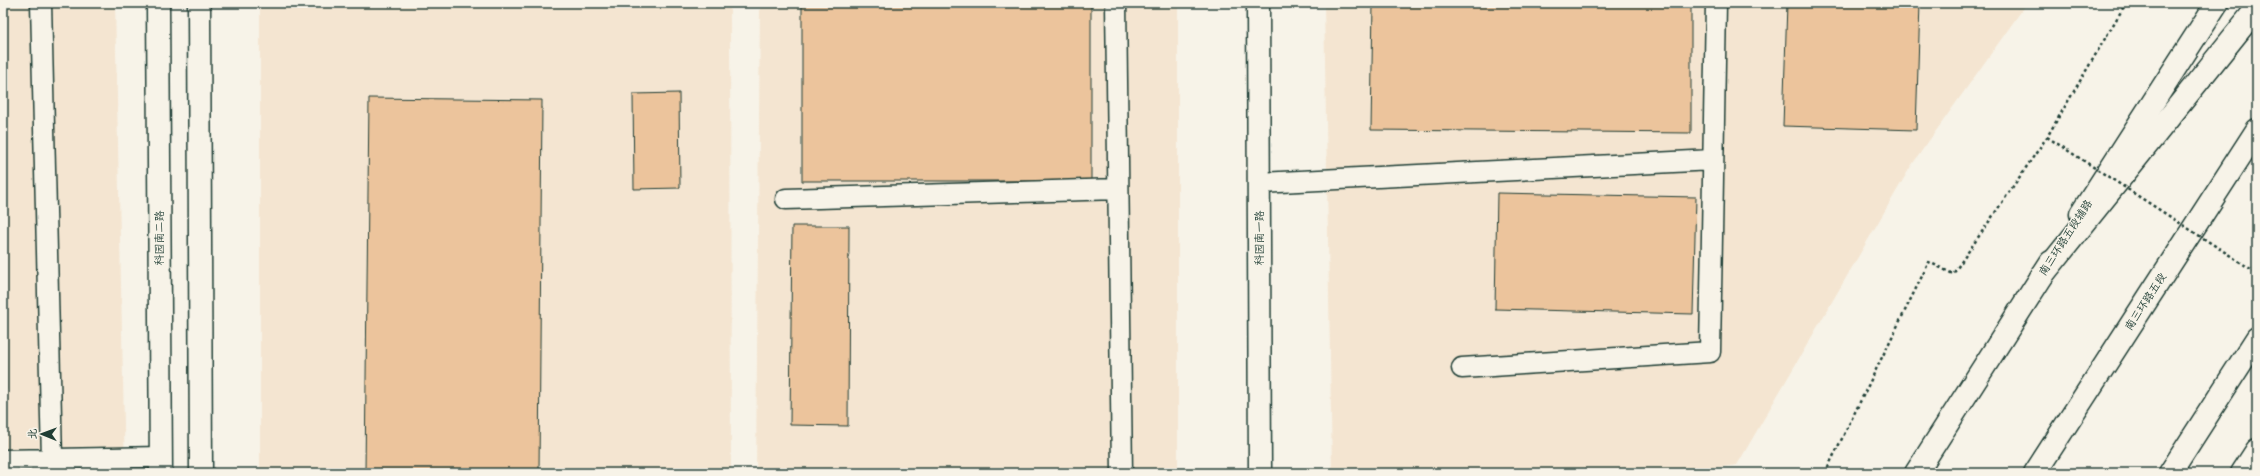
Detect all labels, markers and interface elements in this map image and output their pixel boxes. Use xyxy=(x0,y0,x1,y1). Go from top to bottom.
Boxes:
street label: 南三环路五段辅路 xyxy=(2034,196,2098,280)
street label: 科园南二路 xyxy=(151,211,169,266)
street label: 科园南一路 xyxy=(1251,211,1269,266)
street label: 南三环路五段 xyxy=(2120,269,2172,335)
north arrow xyxy=(22,414,62,454)
text: 北 xyxy=(24,428,42,439)

